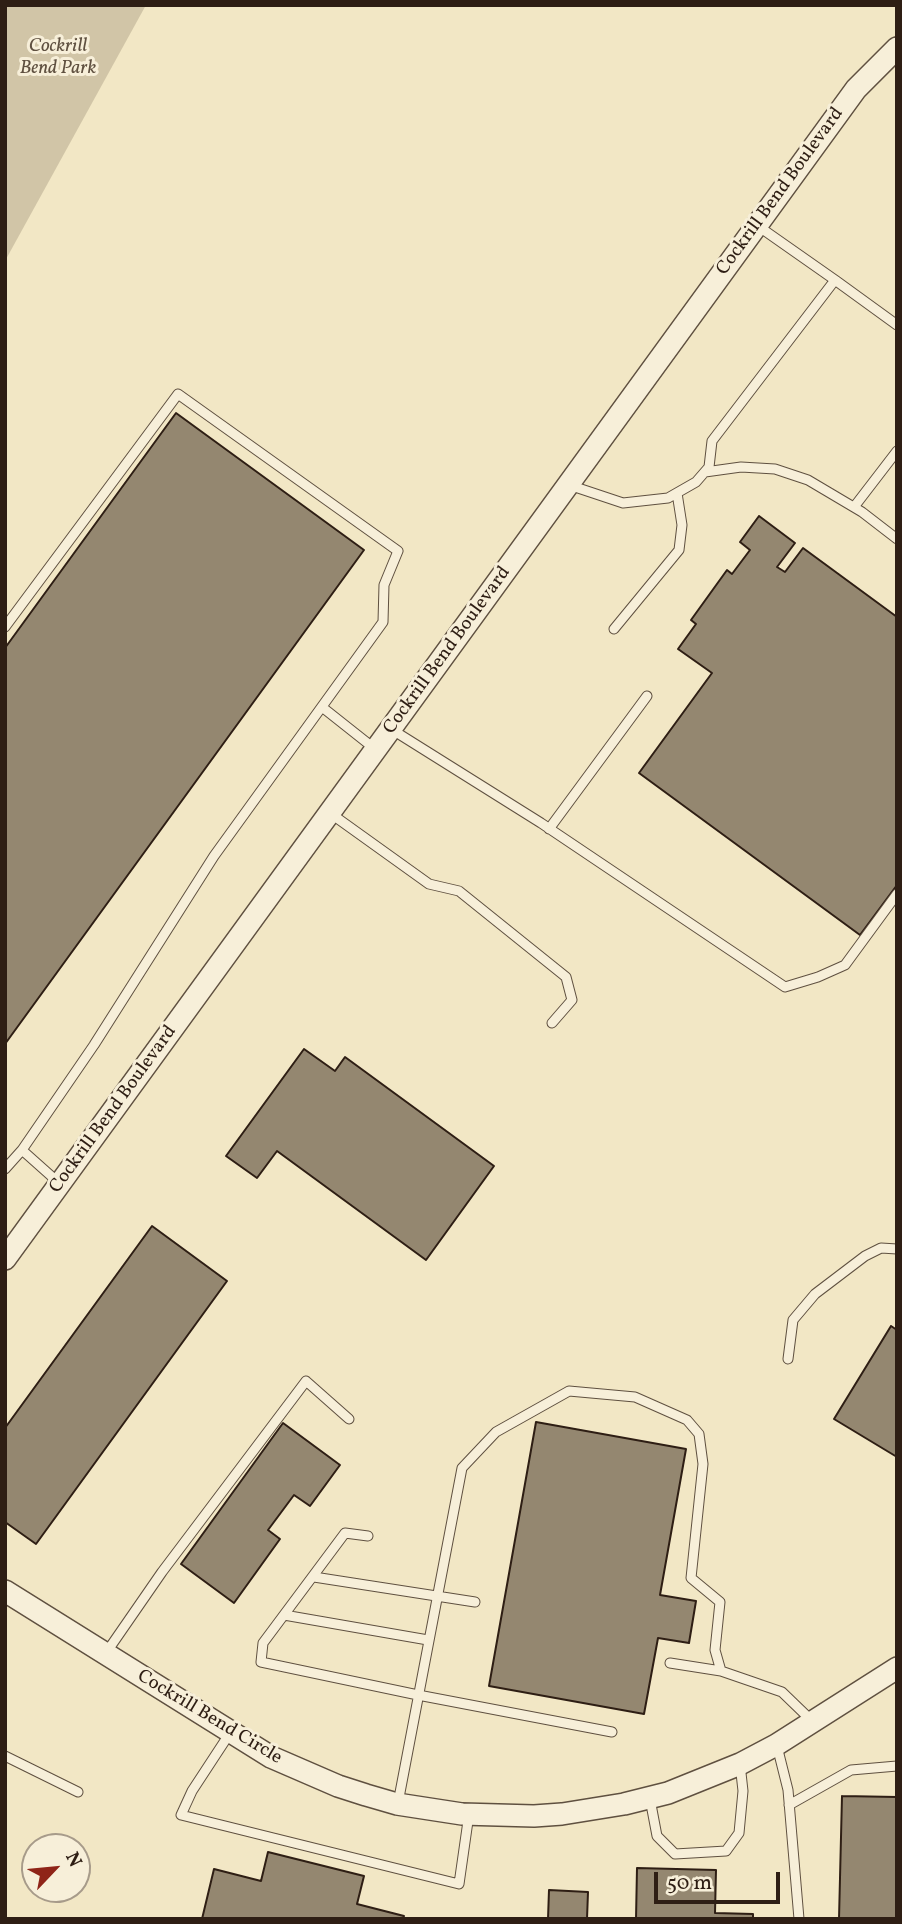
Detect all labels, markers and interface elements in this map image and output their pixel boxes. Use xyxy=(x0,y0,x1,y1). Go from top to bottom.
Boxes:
park label: Cockrill Bend Park xyxy=(20,37,96,81)
street label: Cockrill Bend Boulevard xyxy=(712,104,850,280)
street label: Cockrill Bend Boulevard xyxy=(379,563,517,739)
street label: Cockrill Bend Boulevard xyxy=(45,1022,183,1198)
street label: Cockrill Bend Circle xyxy=(132,1666,286,1770)
north arrow xyxy=(21,1833,91,1903)
text: N xyxy=(58,1848,88,1872)
scale bar xyxy=(657,1857,783,1901)
text: 50 m xyxy=(667,1869,712,1898)

